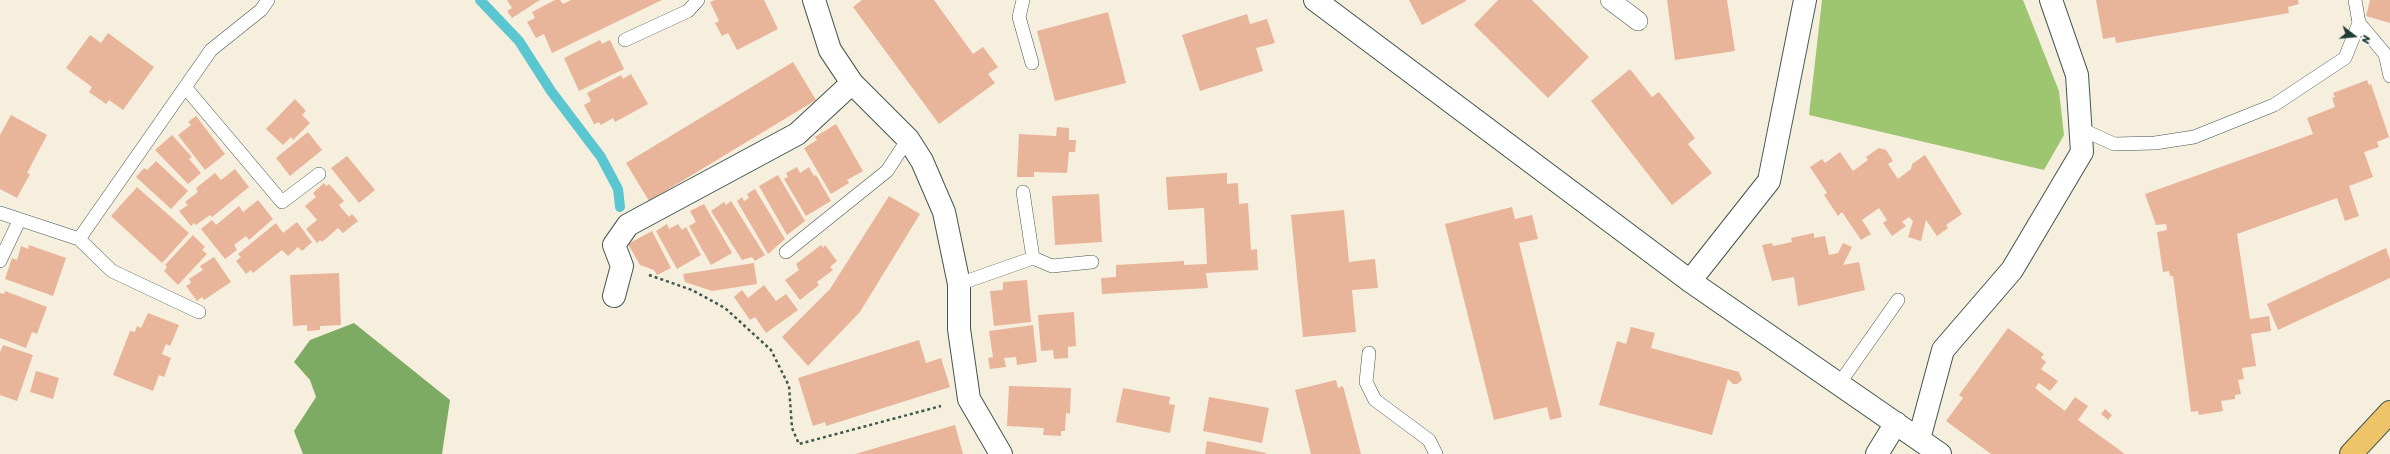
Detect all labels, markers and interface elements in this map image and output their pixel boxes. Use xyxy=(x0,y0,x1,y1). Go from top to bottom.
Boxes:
north arrow xyxy=(2334,16,2374,56)
text: N xyxy=(2356,33,2376,46)

